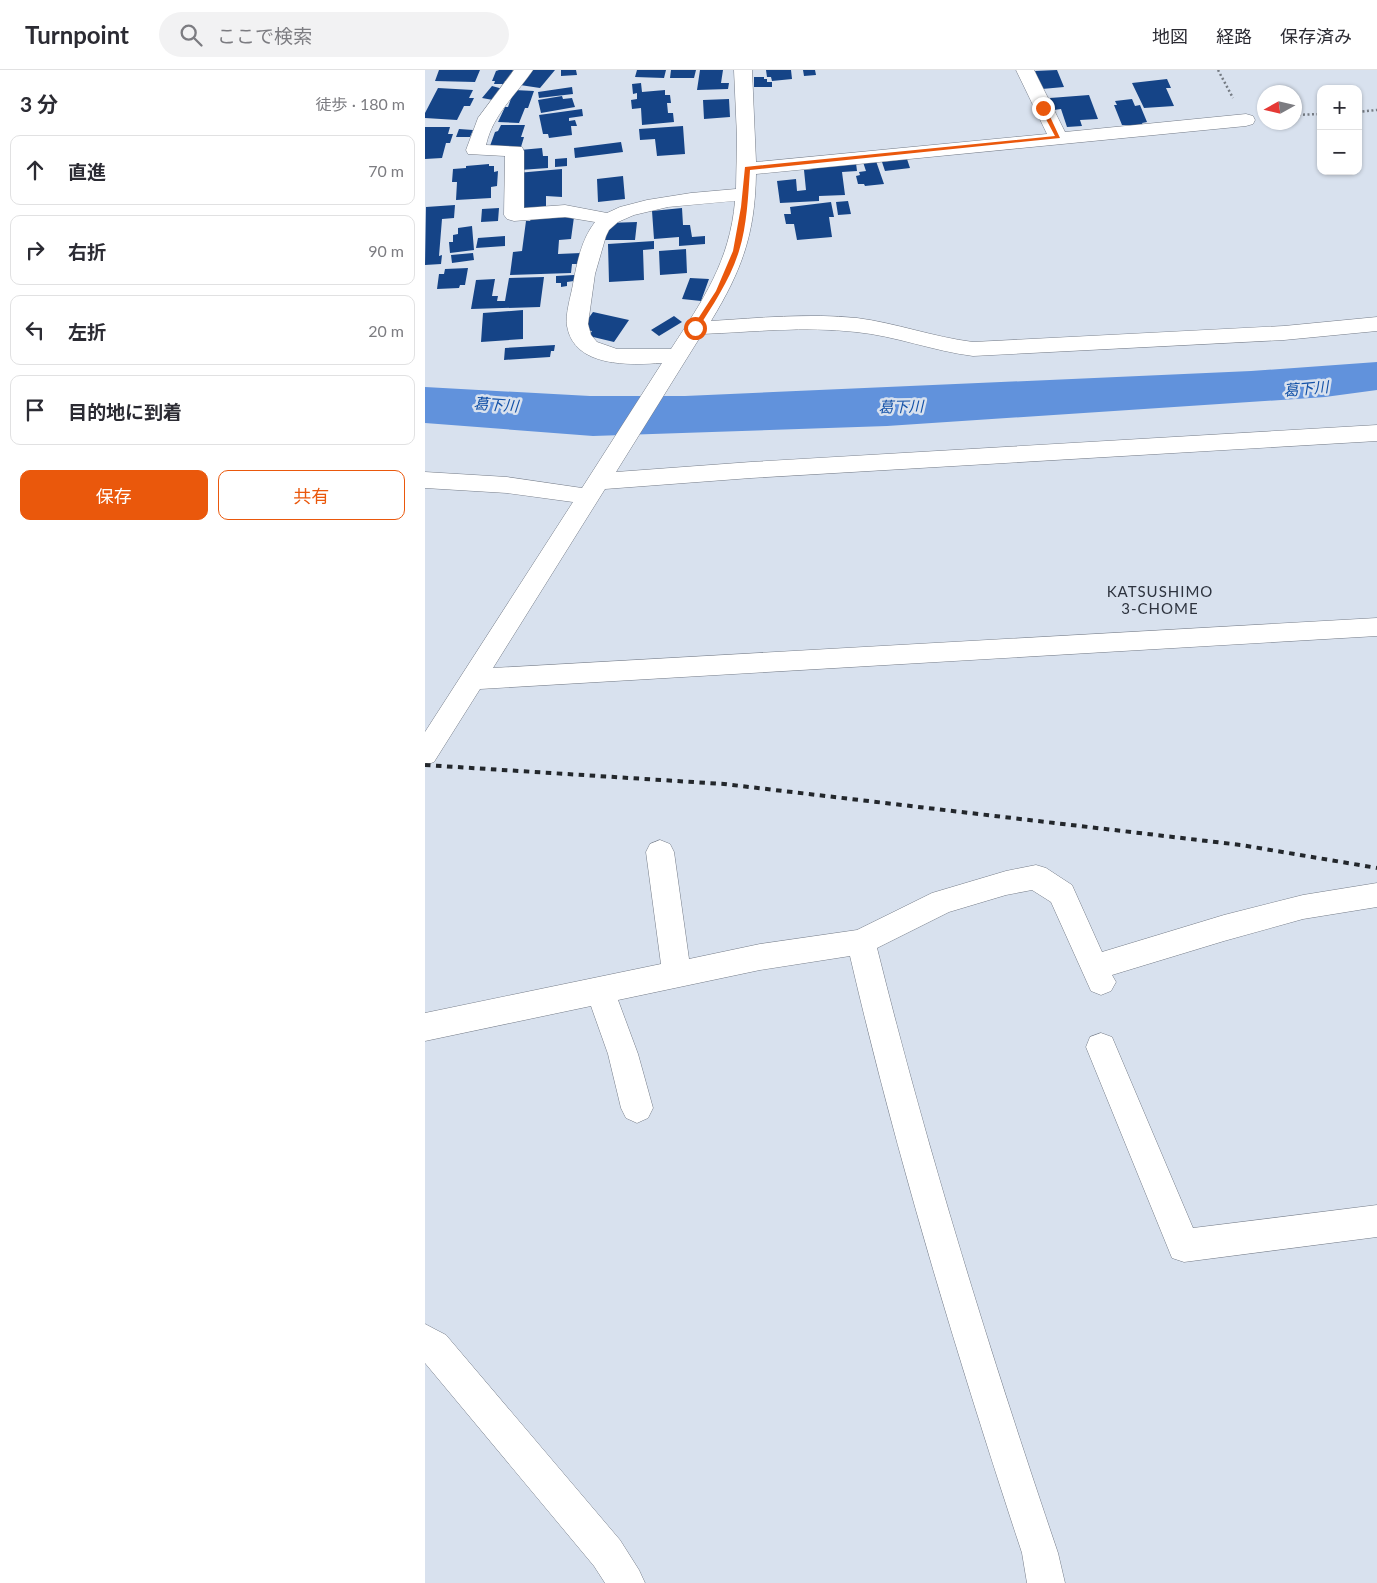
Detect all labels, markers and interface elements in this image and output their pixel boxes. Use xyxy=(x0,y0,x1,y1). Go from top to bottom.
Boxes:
search box xyxy=(159,12,509,57)
text: Turnpoint xyxy=(25,20,129,49)
icon: search xyxy=(177,21,205,49)
text: ここで検索 xyxy=(217,24,312,47)
text: 地図 xyxy=(1152,25,1188,47)
text: 経路 xyxy=(1216,25,1252,47)
text: 保存済み xyxy=(1280,25,1352,47)
north arrow xyxy=(1257,85,1302,130)
map controls xyxy=(1317,85,1362,175)
button: + xyxy=(1317,85,1362,130)
text: 3 分 xyxy=(20,91,58,116)
text: 徒歩 · 180 m xyxy=(316,94,405,113)
route end xyxy=(1032,97,1055,120)
button: − xyxy=(1317,130,1362,175)
icon: ahead xyxy=(21,156,49,184)
text: 直進 xyxy=(68,160,106,183)
text: 70 m xyxy=(368,161,404,180)
icon: right xyxy=(21,236,49,264)
text: 右折 xyxy=(68,240,106,263)
text: 90 m xyxy=(368,241,404,260)
icon: left xyxy=(21,316,49,344)
route start xyxy=(684,317,707,340)
text: 左折 xyxy=(68,320,106,343)
text: 20 m xyxy=(368,321,404,340)
water label: 葛下川 xyxy=(1283,377,1331,399)
water label: 葛下川 xyxy=(473,393,521,415)
icon: arrive xyxy=(21,396,49,424)
water label: 葛下川 xyxy=(878,397,926,415)
text: 目的地に到着 xyxy=(68,400,182,423)
button: 保存 xyxy=(20,470,208,520)
button: 共有 xyxy=(218,470,405,520)
district label: KATSUSHIMO 3-CHOME xyxy=(1107,582,1213,617)

